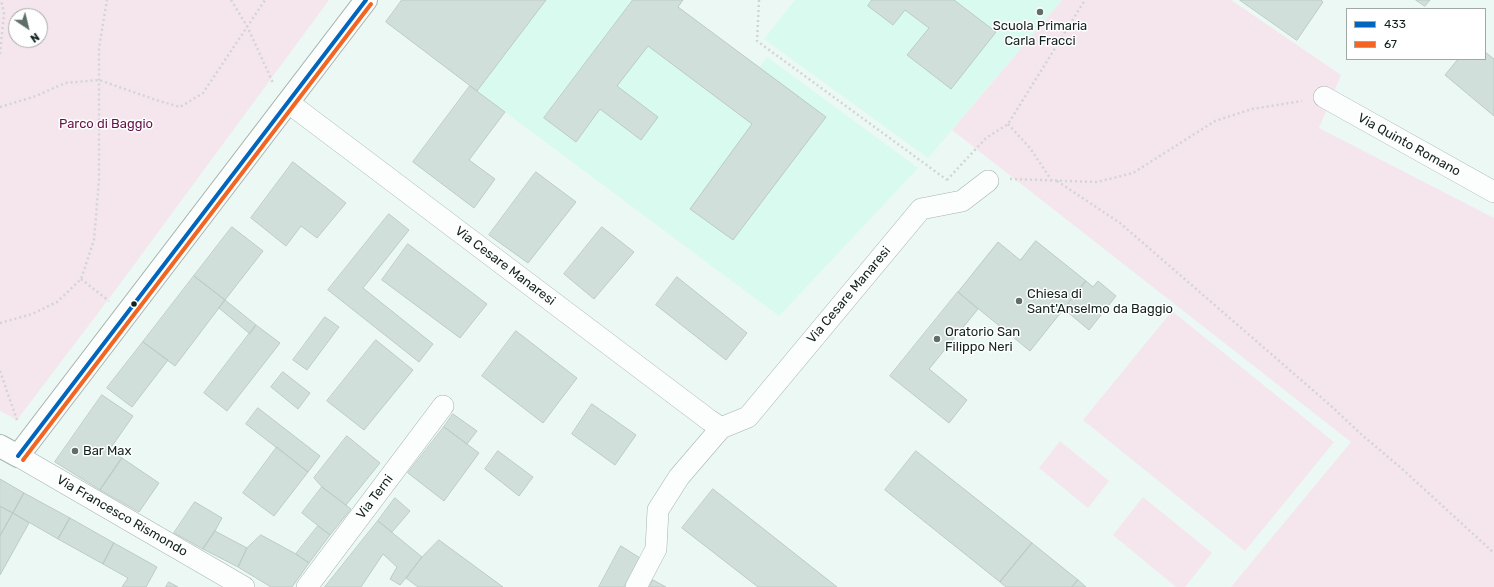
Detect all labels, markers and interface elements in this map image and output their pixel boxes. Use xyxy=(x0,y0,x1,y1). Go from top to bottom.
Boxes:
marker: Scuola Primaria Carla Fracci xyxy=(1035,7,1045,17)
north arrow xyxy=(8,8,48,48)
legend xyxy=(1346,8,1486,60)
text: 433 xyxy=(1384,17,1406,31)
place label: Scuola Primaria Carla Fracci xyxy=(993,18,1087,49)
text: N xyxy=(28,30,42,45)
text: 67 xyxy=(1384,37,1397,51)
street label: Via Quinto Romano xyxy=(1355,110,1463,180)
park label: Parco di Baggio xyxy=(59,116,153,132)
street label: Via Cesare Manaresi xyxy=(452,223,558,309)
street label: Via Cesare Manaresi xyxy=(804,243,894,347)
place label: Chiesa di Sant'Anselmo da Baggio xyxy=(1027,286,1173,317)
marker: Chiesa di Sant'Anselmo da Baggio xyxy=(1014,296,1024,306)
unlabelled marker xyxy=(129,299,139,309)
place label: Oratorio San Filippo Neri xyxy=(945,324,1020,355)
marker: Oratorio San Filippo Neri xyxy=(932,334,942,344)
place label: Bar Max xyxy=(83,443,131,459)
marker: Bar Max xyxy=(70,446,80,456)
street label: Via Francesco Rismondo xyxy=(54,472,190,560)
street label: Via Terni xyxy=(353,472,397,522)

